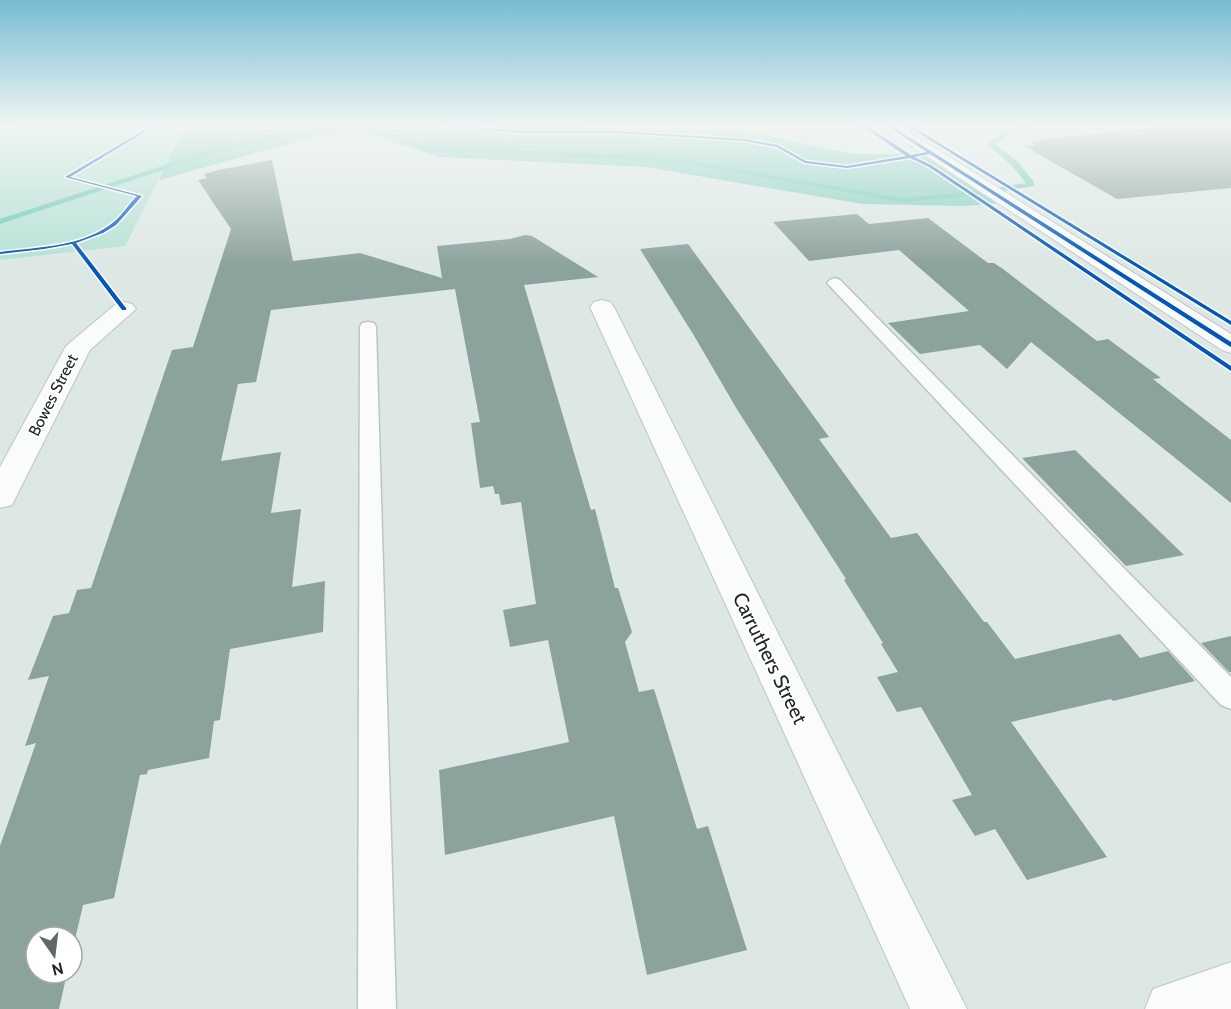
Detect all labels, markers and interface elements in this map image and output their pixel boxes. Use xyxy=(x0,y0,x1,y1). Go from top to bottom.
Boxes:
street label: Bowes Street xyxy=(24,350,82,439)
street label: Carruthers Street xyxy=(728,588,812,728)
north arrow xyxy=(24,925,84,985)
text: N xyxy=(50,958,65,980)

